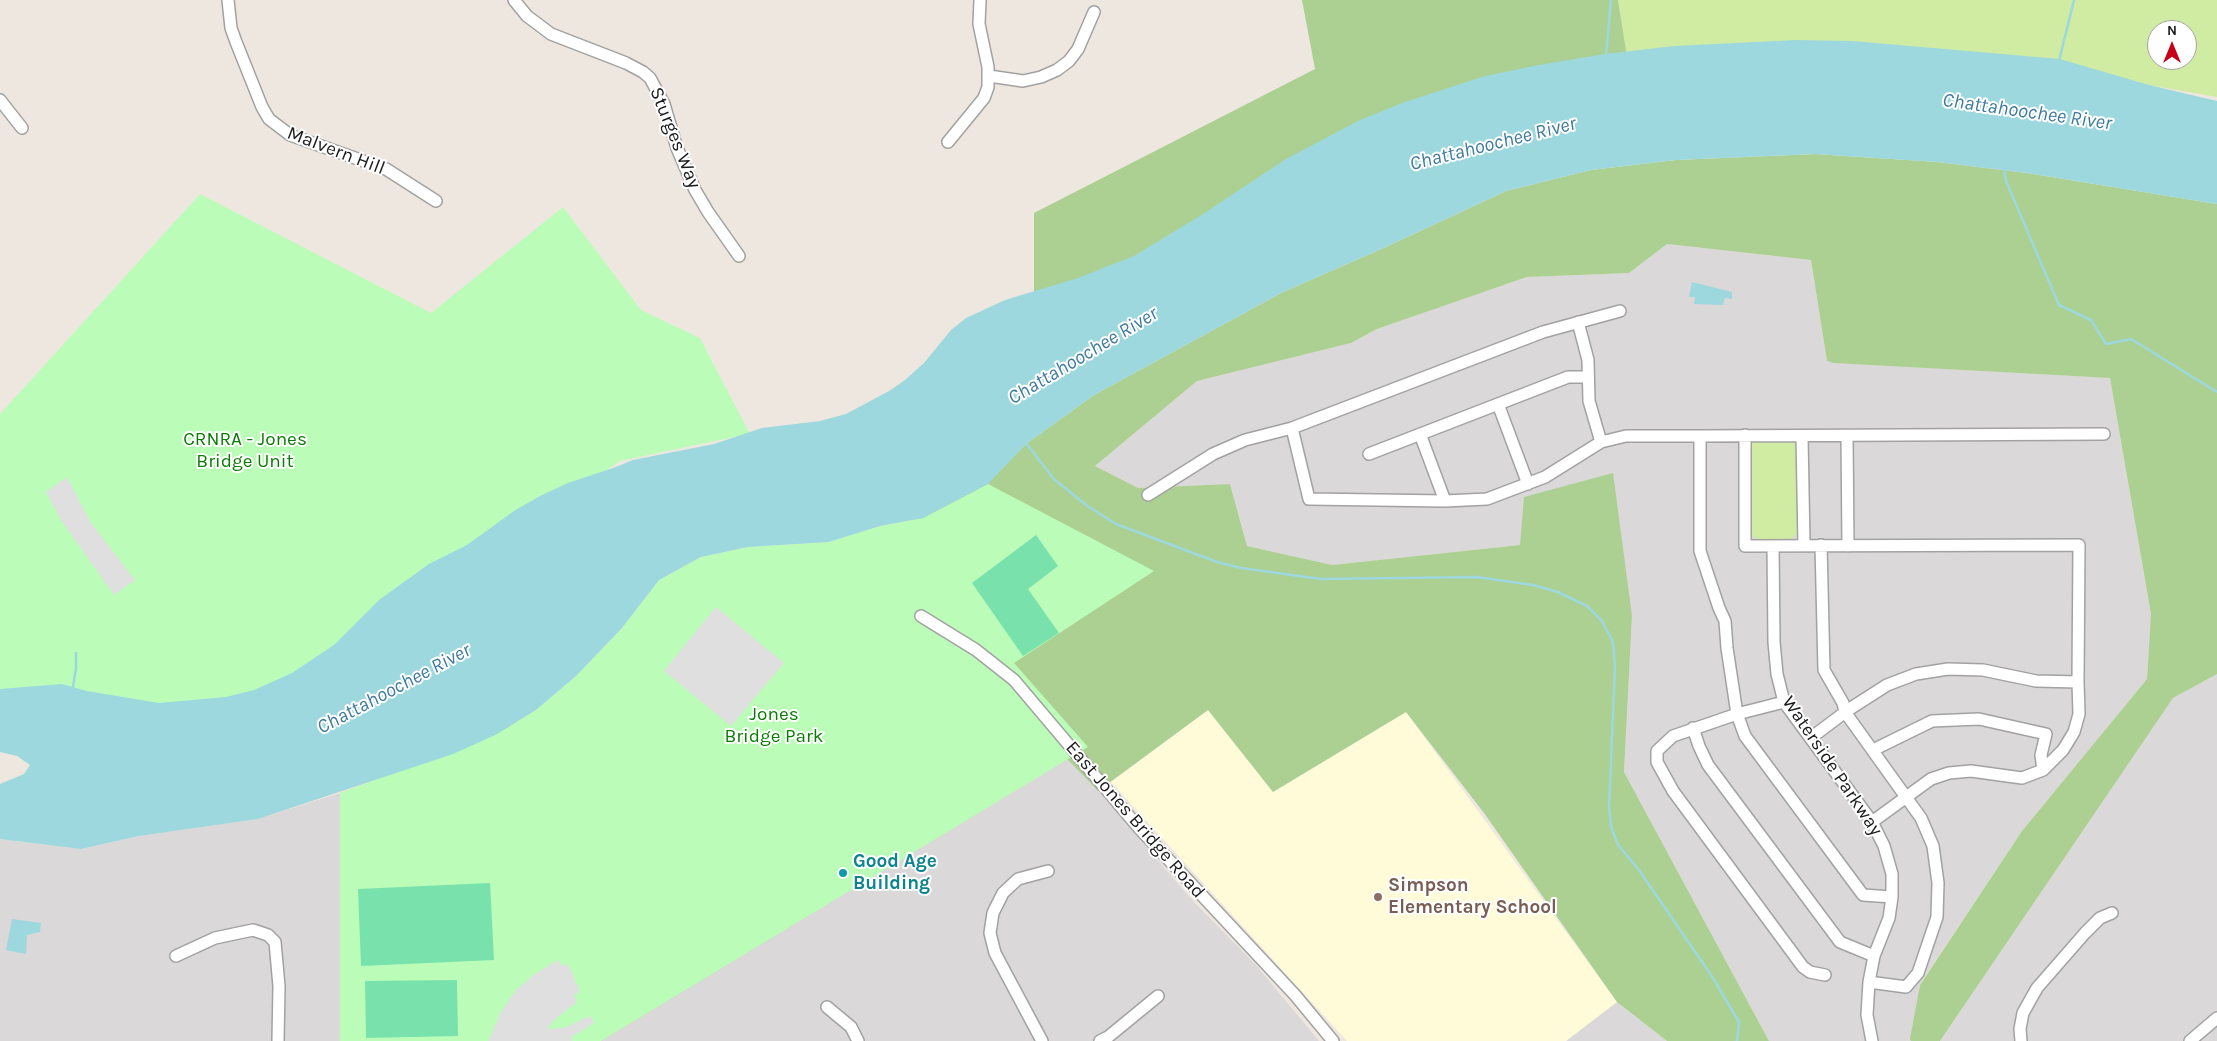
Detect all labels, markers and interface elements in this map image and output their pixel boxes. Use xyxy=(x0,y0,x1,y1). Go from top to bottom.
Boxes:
north arrow xyxy=(2147,20,2197,70)
text: N xyxy=(2167,22,2177,39)
street label: Sturges Way xyxy=(644,84,706,192)
water label: Chattahoochee River xyxy=(1941,88,2113,136)
water label: Chattahoochee River xyxy=(1407,112,1579,176)
street label: Malvern Hill xyxy=(284,122,388,180)
water label: Chattahoochee River xyxy=(1004,302,1162,410)
park label: CRNRA - Jones Bridge Unit xyxy=(183,429,307,473)
water label: Chattahoochee River xyxy=(313,638,475,740)
street label: Waterside Parkway xyxy=(1777,692,1887,840)
park label: Jones Bridge Park xyxy=(724,704,824,748)
street label: East Jones Bridge Road xyxy=(1061,737,1209,903)
place label: Good Age Building xyxy=(853,851,937,895)
marker: Good Age Building xyxy=(837,867,849,879)
place label: Simpson Elementary School xyxy=(1388,875,1557,919)
marker: Simpson Elementary School xyxy=(1372,891,1384,903)

